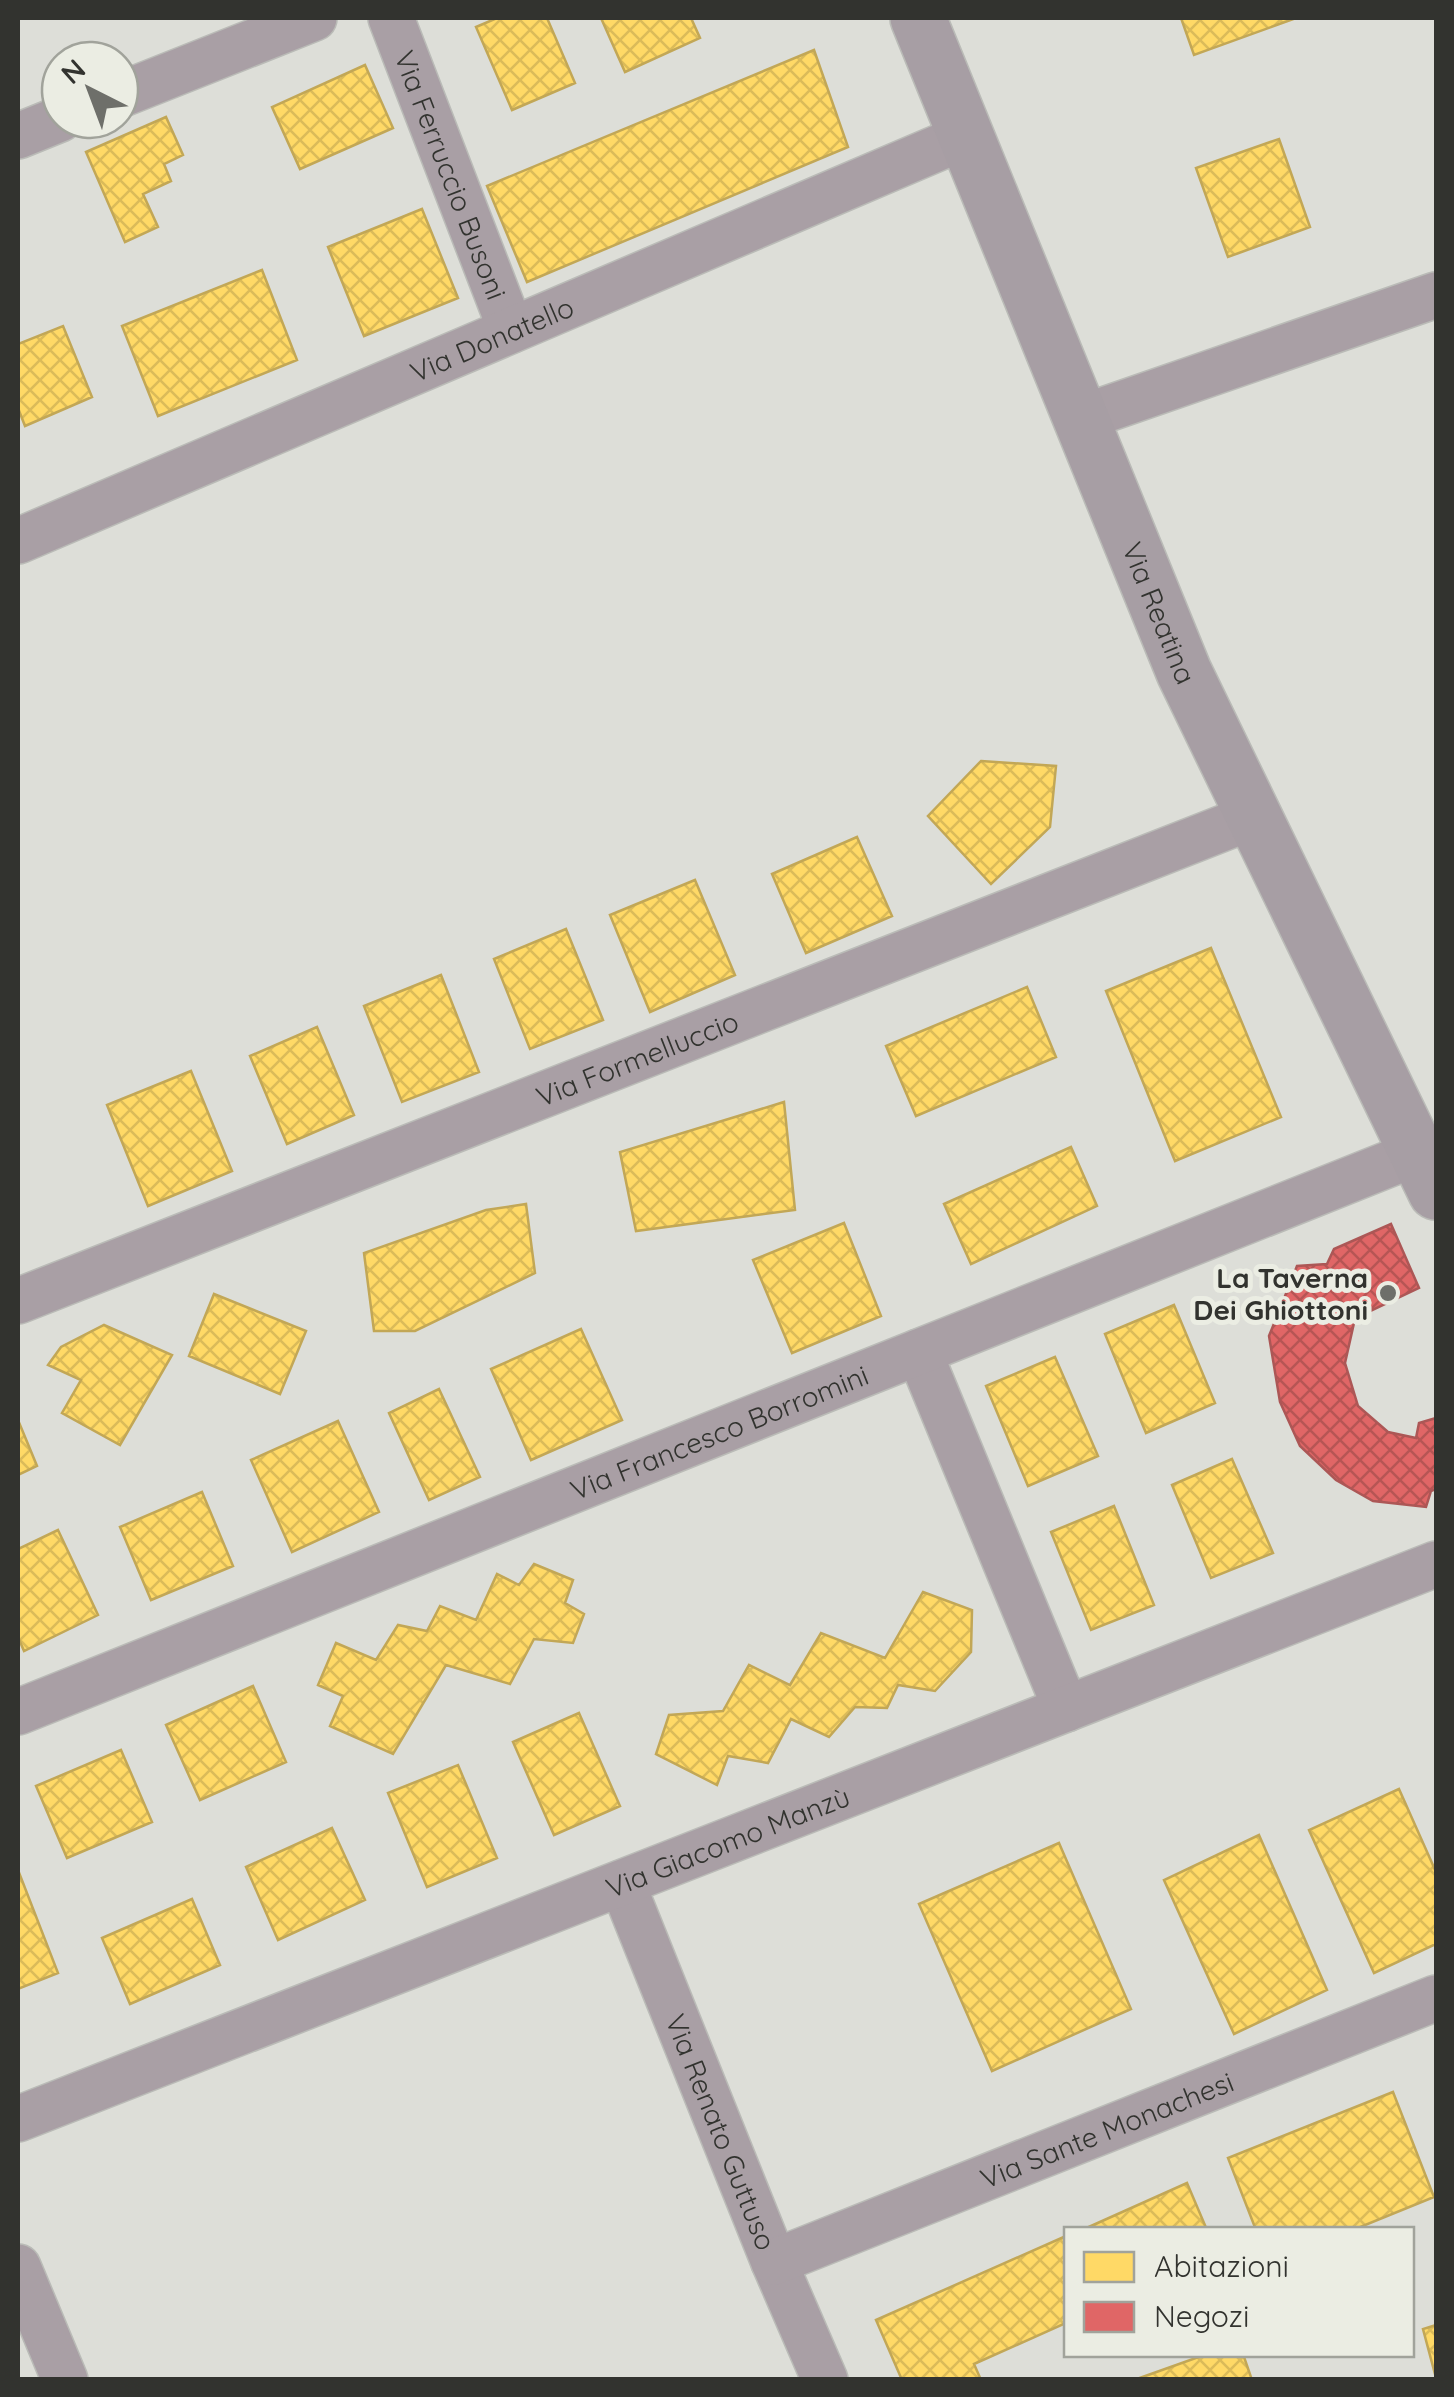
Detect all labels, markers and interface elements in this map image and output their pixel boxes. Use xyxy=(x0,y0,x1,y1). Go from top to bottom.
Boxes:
north arrow xyxy=(40,40,140,140)
street label: Via Ferruccio Busoni xyxy=(388,45,515,304)
text: N xyxy=(54,51,92,91)
street label: Via Donatello xyxy=(405,288,579,389)
street label: Via Reatina xyxy=(1116,537,1204,689)
street label: Via Formelluccio xyxy=(531,1003,743,1114)
place label: La Taverna Dei Ghiottoni xyxy=(1193,1260,1368,1327)
marker: La Taverna Dei Ghiottoni xyxy=(1377,1282,1399,1304)
street label: Via Francesco Borromini xyxy=(565,1357,873,1507)
street label: Via Giacomo Manzù xyxy=(601,1778,855,1905)
street label: Via Renato Guttuso xyxy=(659,2009,785,2255)
street label: Via Sante Monachesi xyxy=(975,2063,1238,2196)
legend xyxy=(1064,2227,1414,2357)
text: Abitazioni xyxy=(1154,2247,1289,2285)
text: Negozi xyxy=(1154,2297,1249,2335)

